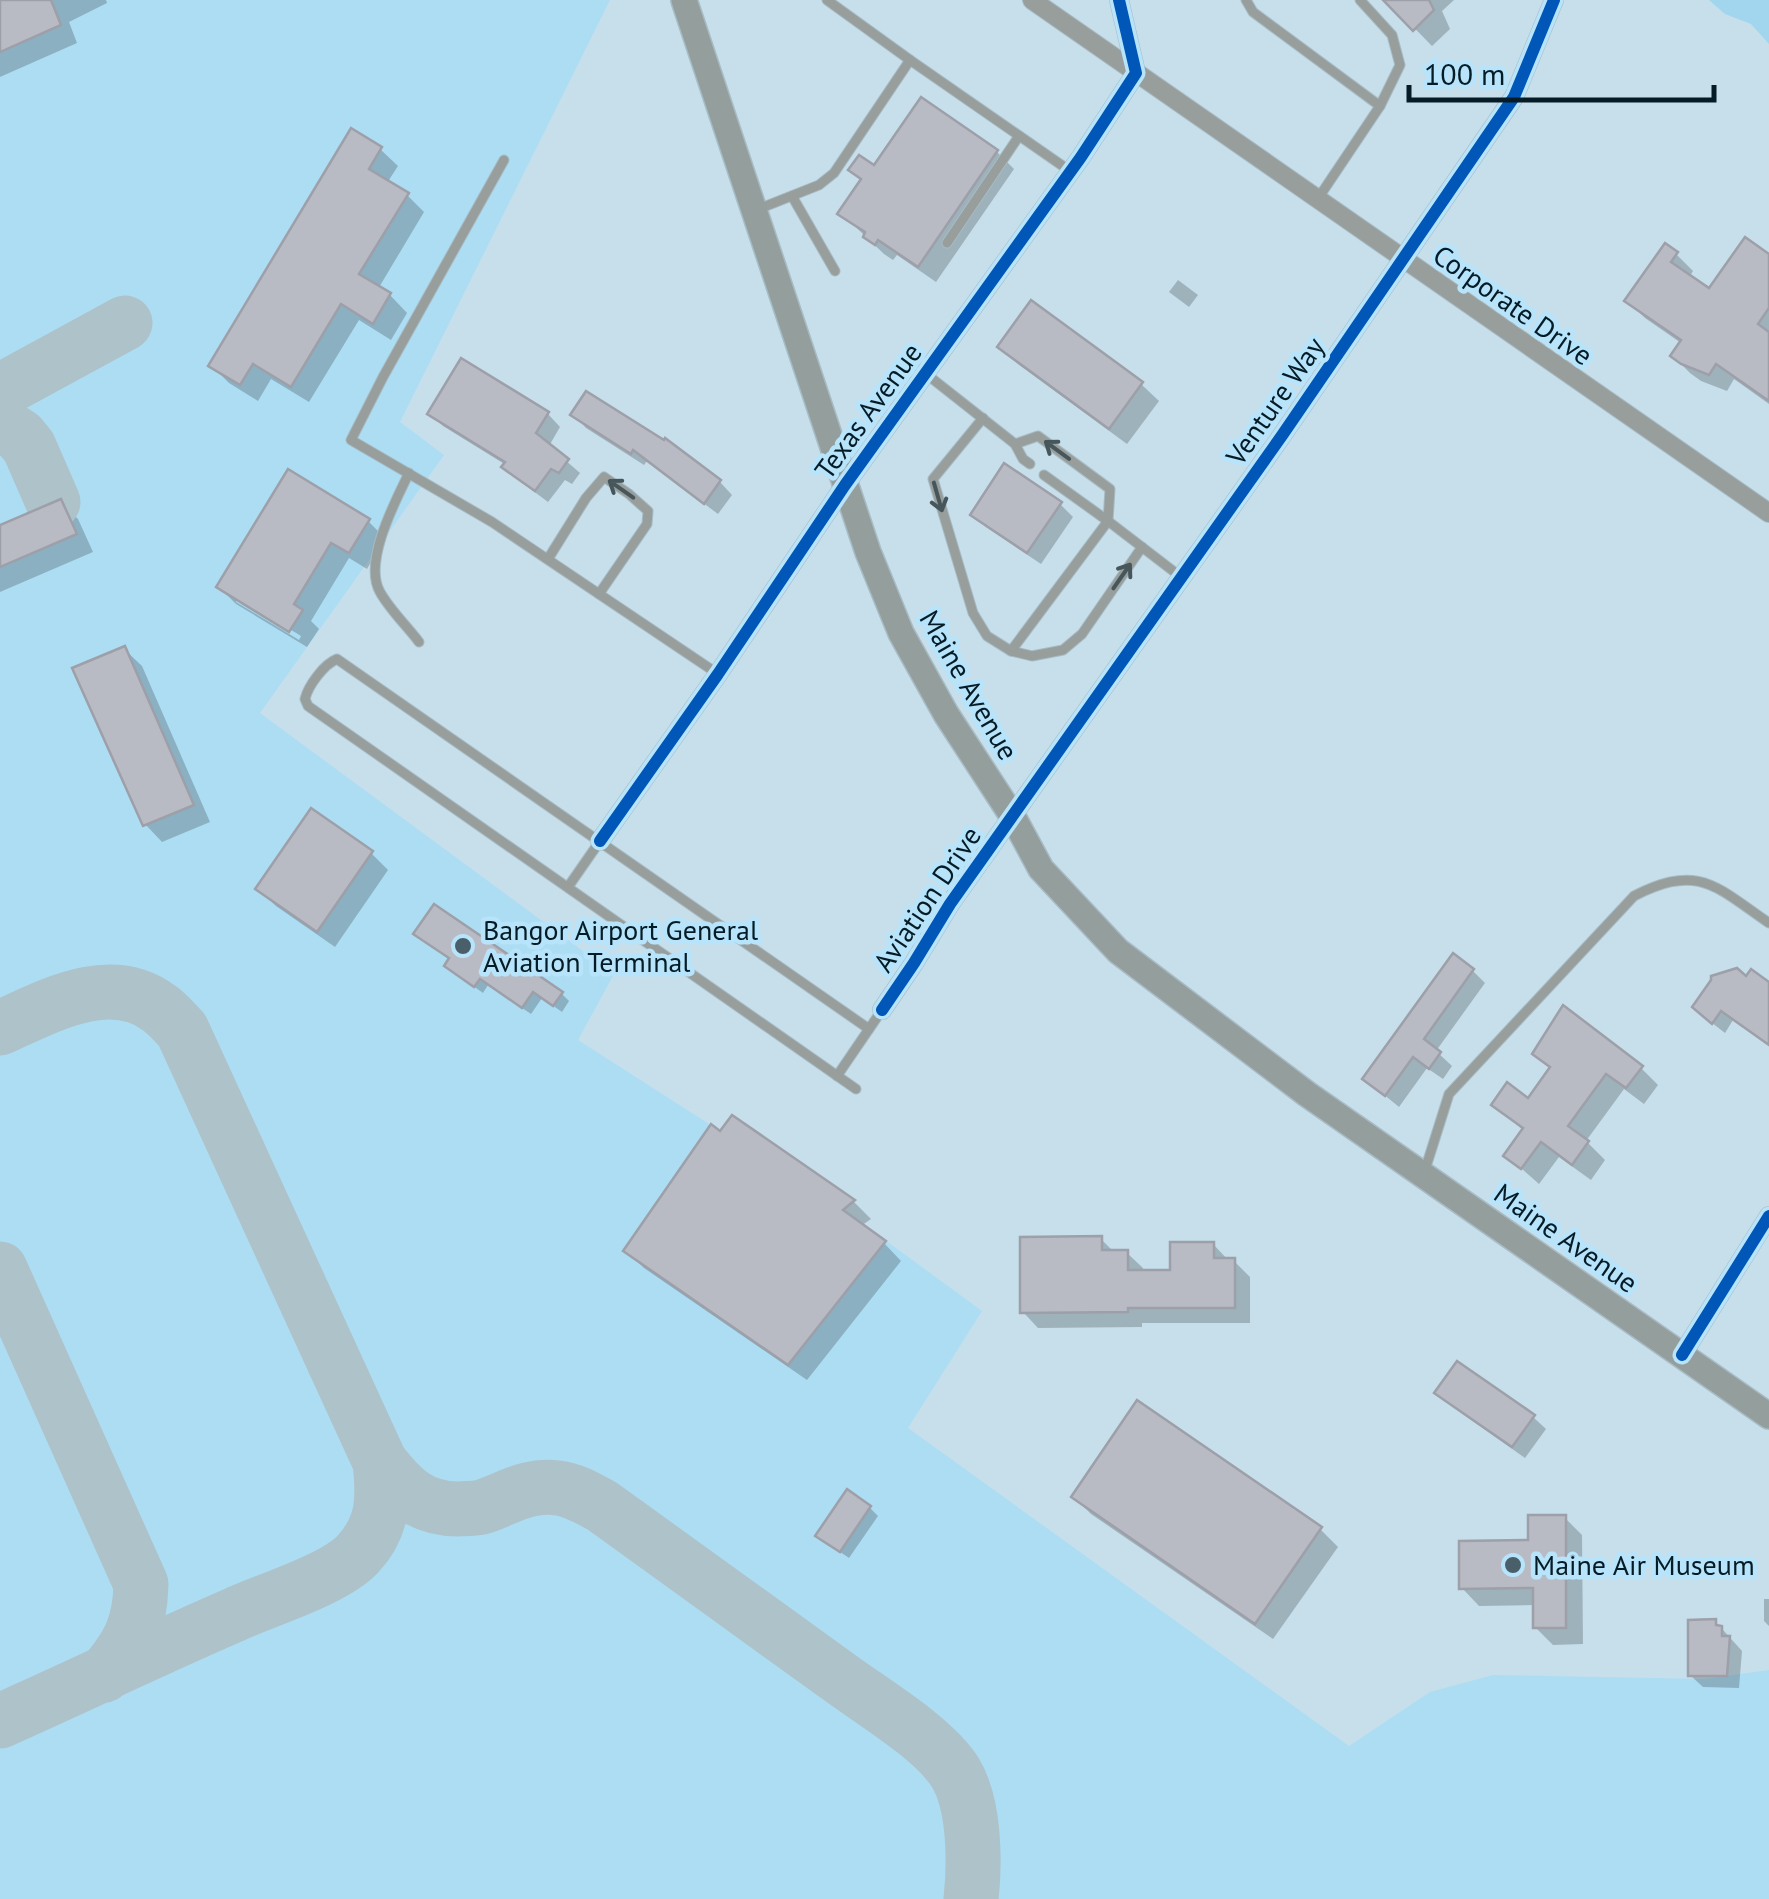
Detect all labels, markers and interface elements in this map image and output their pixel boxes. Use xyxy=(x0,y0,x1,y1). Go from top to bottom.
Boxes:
scale bar xyxy=(1409,40,1714,102)
text: 100 m xyxy=(1424,54,1505,93)
street label: Corporate Drive xyxy=(1426,236,1600,373)
street label: Venture Way xyxy=(1216,329,1332,473)
street label: Texas Avenue xyxy=(806,335,929,486)
one-way arrow xyxy=(1044,440,1071,461)
one-way arrow xyxy=(608,479,636,500)
one-way arrow xyxy=(930,481,948,512)
one-way arrow xyxy=(1111,563,1132,590)
street label: Maine Avenue xyxy=(912,603,1027,766)
street label: Aviation Drive xyxy=(864,819,989,979)
place label: Bangor Airport General Aviation Terminal xyxy=(483,911,758,980)
marker: Bangor Airport General Aviation Terminal xyxy=(452,935,474,957)
street label: Maine Avenue xyxy=(1487,1175,1645,1301)
place label: Maine Air Museum xyxy=(1533,1546,1755,1583)
marker: Maine Air Museum xyxy=(1502,1554,1524,1576)

